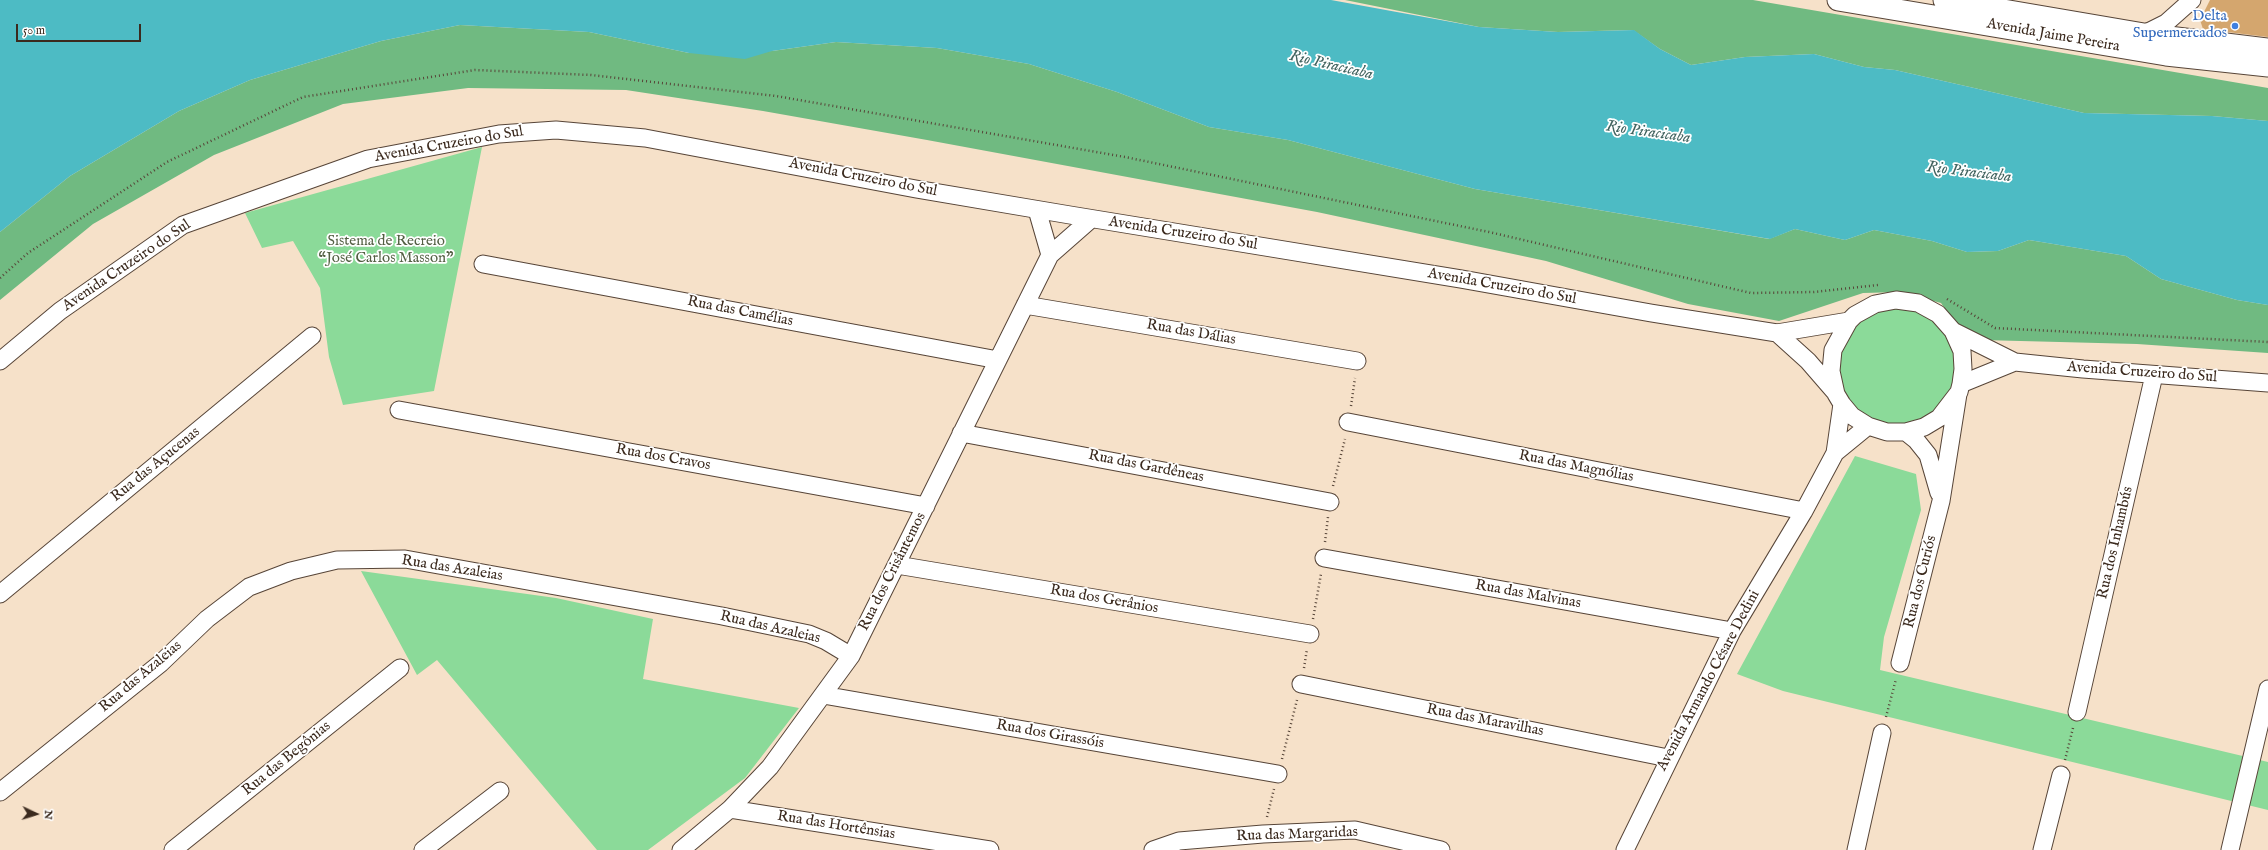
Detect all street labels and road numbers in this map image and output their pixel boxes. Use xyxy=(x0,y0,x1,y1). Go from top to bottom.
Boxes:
street label: Avenida Jaime Pereira xyxy=(1985,15,2121,57)
street label: Avenida Cruzeiro do Sul xyxy=(373,123,525,167)
street label: Avenida Cruzeiro do Sul xyxy=(787,155,939,201)
street label: Avenida Cruzeiro do Sul xyxy=(1107,213,1259,255)
street label: Avenida Cruzeiro do Sul xyxy=(60,216,194,316)
street label: Avenida Cruzeiro do Sul xyxy=(1426,265,1578,309)
street label: Rua das Camélias xyxy=(686,293,794,331)
street label: Rua das Dálias xyxy=(1145,316,1237,350)
street label: Avenida Cruzeiro do Sul xyxy=(2066,359,2218,387)
street label: Rua das Açucenas xyxy=(108,424,204,506)
street label: Rua dos Cravos xyxy=(614,441,712,475)
street label: Rua das Gardêneas xyxy=(1087,447,1205,487)
street label: Rua das Magnólias xyxy=(1517,447,1635,487)
street label: Rua dos Inhambús xyxy=(2094,485,2138,601)
street label: Rua dos Crisântemos xyxy=(855,510,931,634)
street label: Rua dos Curiós xyxy=(1901,534,1941,630)
street label: Rua das Azaleias xyxy=(400,552,504,586)
street label: Rua das Malvinas xyxy=(1474,577,1582,613)
street label: Rua dos Gerânios xyxy=(1048,582,1160,618)
street label: Avenida Armando Césare Dedini xyxy=(1654,588,1764,774)
street label: Rua das Azaleias xyxy=(718,608,822,648)
street label: Rua das Azaleias xyxy=(96,637,186,717)
street label: Rua das Maravilhas xyxy=(1425,701,1545,741)
street label: Rua dos Girassóis xyxy=(995,717,1105,753)
street label: Rua das Begônias xyxy=(239,718,335,800)
street label: Rua das Hortênsias xyxy=(776,808,896,844)
street label: Rua das Margaridas xyxy=(1236,824,1358,846)

